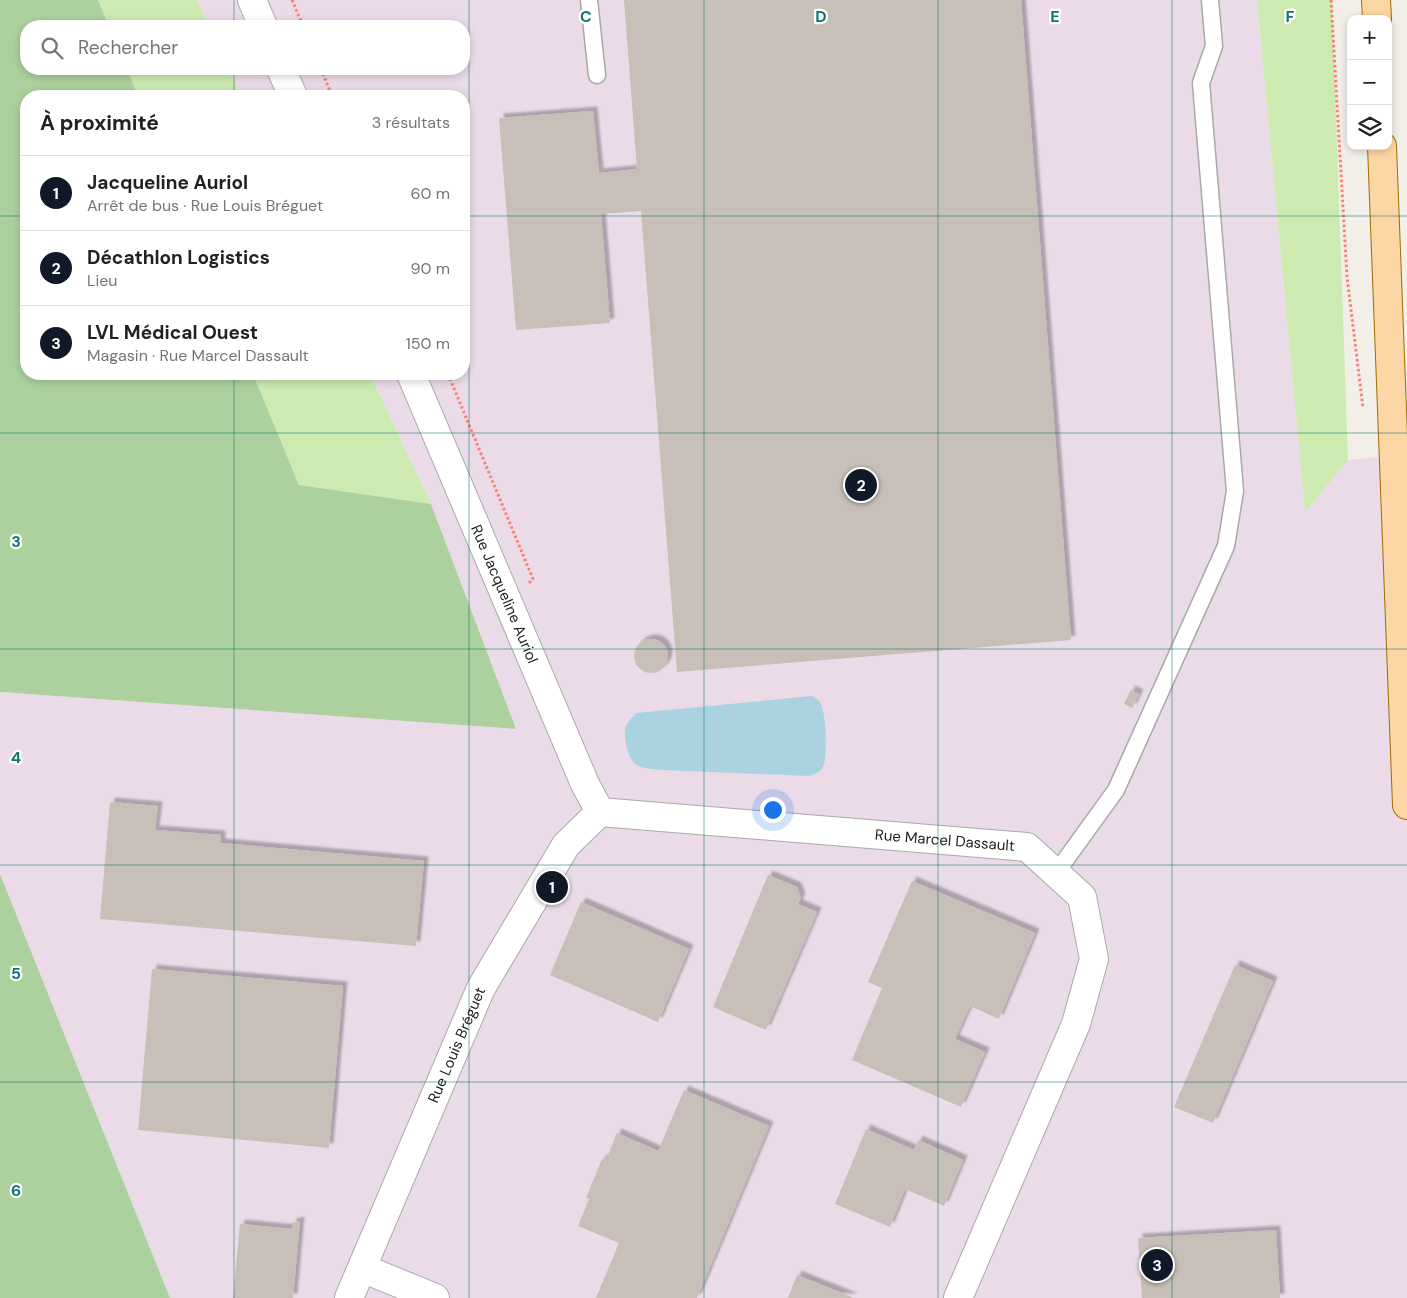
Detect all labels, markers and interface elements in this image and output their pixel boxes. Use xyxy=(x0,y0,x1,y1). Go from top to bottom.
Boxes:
text: C xyxy=(580,6,592,27)
text: D xyxy=(815,6,827,27)
text: E xyxy=(1050,6,1060,27)
text: F xyxy=(1286,6,1295,27)
map controls xyxy=(1347,15,1392,150)
button: + xyxy=(1347,15,1392,60)
search box xyxy=(20,20,470,75)
icon: search xyxy=(38,34,66,62)
text: Rechercher xyxy=(78,35,178,60)
button: − xyxy=(1347,60,1392,105)
button: layers xyxy=(1347,105,1392,150)
text: À proximité xyxy=(40,109,159,137)
text: 3 résultats xyxy=(372,112,450,133)
text: Jacqueline Auriol xyxy=(87,170,248,195)
text: 1 xyxy=(53,183,59,204)
text: 60 m xyxy=(410,183,450,204)
text: Arrêt de bus · Rue Louis Bréguet xyxy=(87,195,323,216)
text: Décathlon Logistics xyxy=(87,245,270,270)
text: 2 xyxy=(51,258,61,279)
text: 90 m xyxy=(410,258,450,279)
text: Lieu xyxy=(87,270,118,291)
text: LVL Médical Ouest xyxy=(87,320,258,345)
text: 3 xyxy=(51,333,61,354)
text: 150 m xyxy=(406,333,450,354)
text: Magasin · Rue Marcel Dassault xyxy=(87,345,309,366)
pin: 2 xyxy=(845,466,877,504)
street label: Rue Jacqueline Auriol xyxy=(466,522,543,666)
text: 3 xyxy=(11,531,21,552)
text: 4 xyxy=(11,747,21,768)
your location xyxy=(760,797,786,823)
street label: Rue Marcel Dassault xyxy=(874,825,1016,856)
pin: 1 xyxy=(536,868,568,906)
text: 5 xyxy=(11,963,21,984)
street label: Rue Louis Bréguet xyxy=(423,984,490,1106)
text: 6 xyxy=(11,1180,21,1201)
pin: 3 xyxy=(1141,1246,1173,1284)

